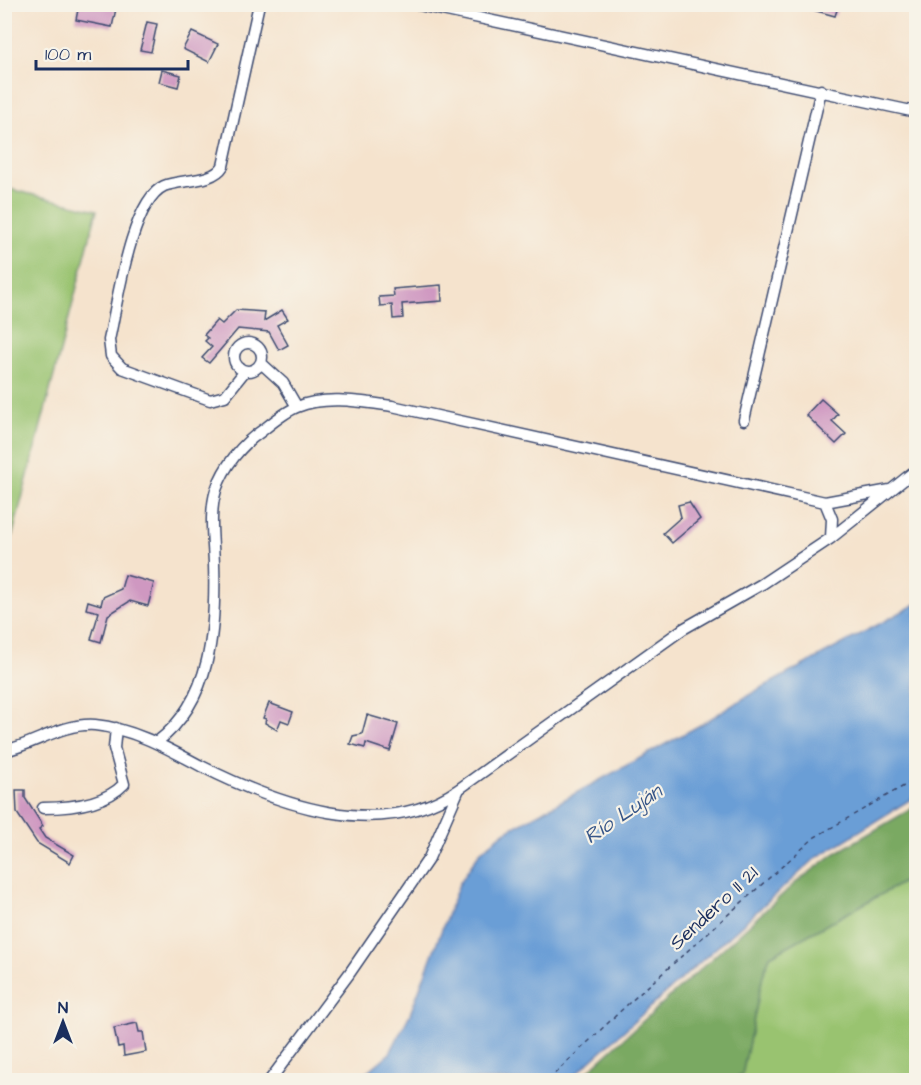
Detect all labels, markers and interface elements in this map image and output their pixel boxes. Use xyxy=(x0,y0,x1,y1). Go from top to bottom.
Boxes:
scale bar xyxy=(36,33,188,71)
text: 100 m xyxy=(45,42,91,67)
water label: Río Luján xyxy=(578,776,669,851)
street label: Sendero 11 21 xyxy=(663,859,765,956)
north arrow xyxy=(33,992,93,1052)
text: N xyxy=(58,997,68,1019)

